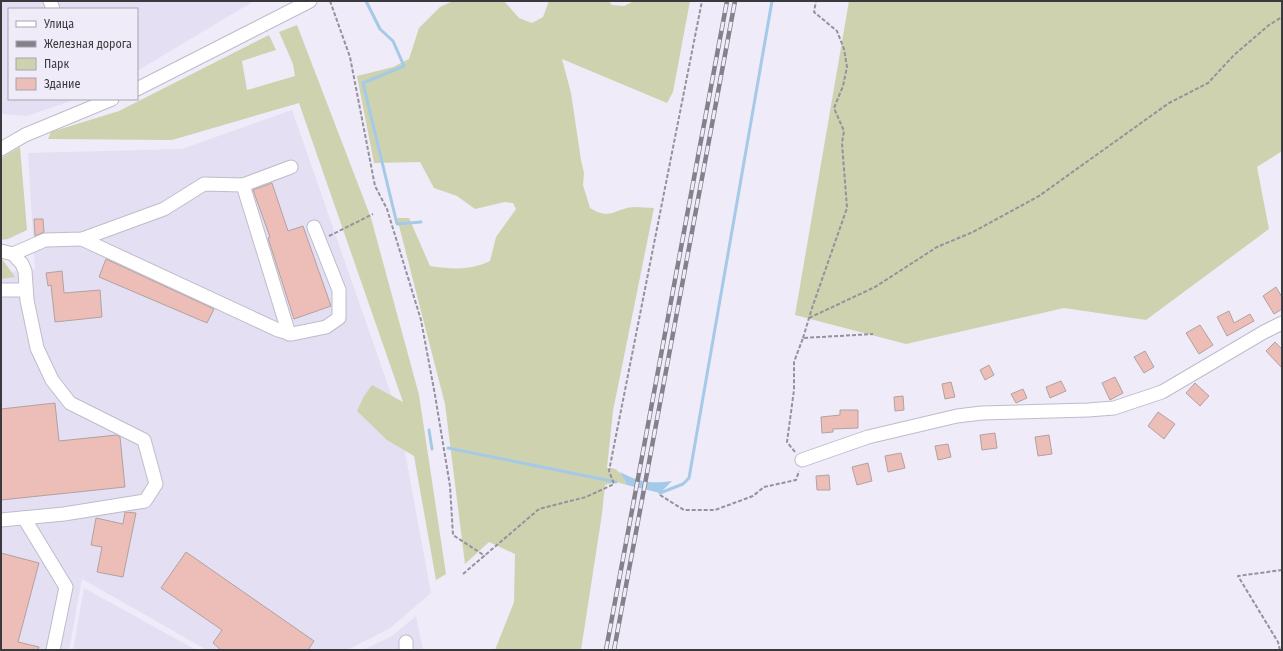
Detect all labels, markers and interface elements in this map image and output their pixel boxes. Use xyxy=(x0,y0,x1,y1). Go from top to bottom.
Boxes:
legend xyxy=(8,8,138,100)
text: Улица xyxy=(43,17,74,31)
text: Железная дорога xyxy=(44,37,132,51)
text: Парк xyxy=(44,57,70,71)
text: Здание xyxy=(44,77,80,91)

